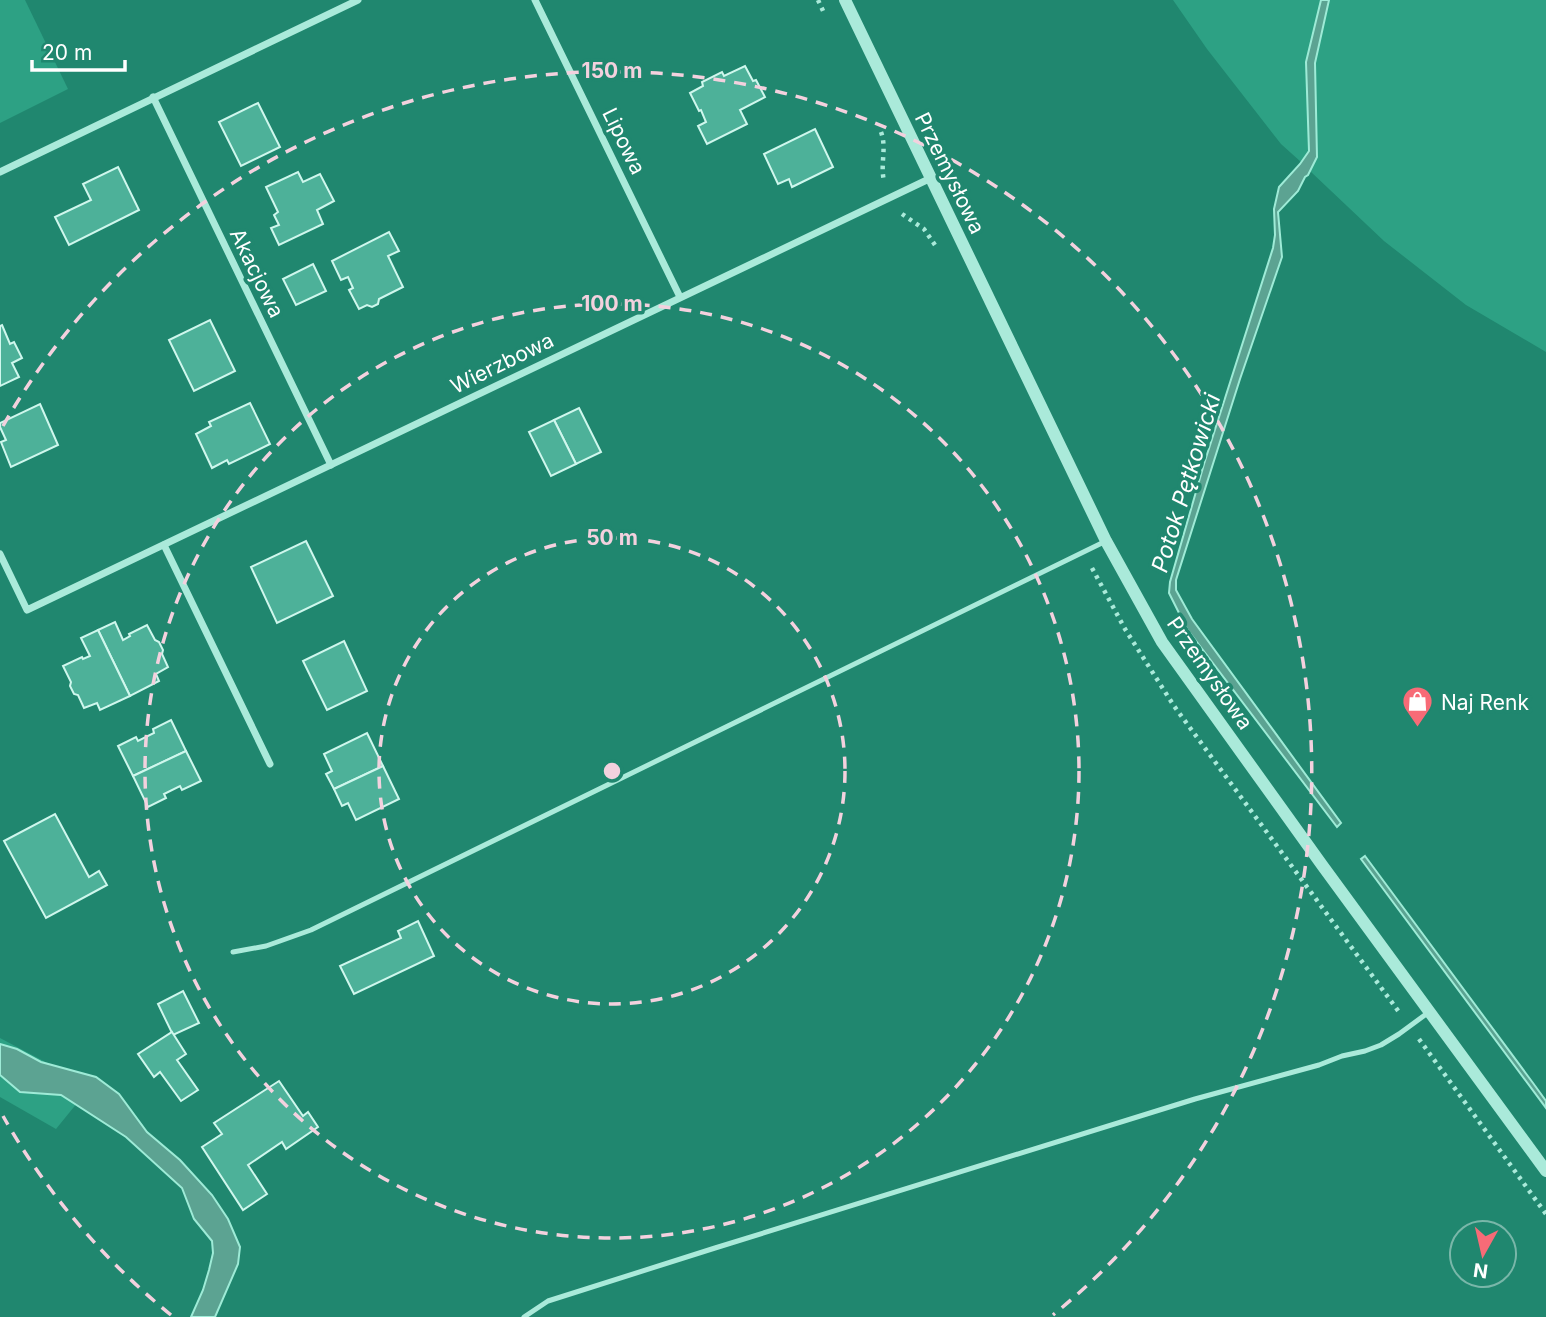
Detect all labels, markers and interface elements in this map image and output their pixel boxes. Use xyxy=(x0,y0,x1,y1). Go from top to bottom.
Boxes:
scale bar xyxy=(32,28,124,72)
text: 20 m xyxy=(42,40,92,65)
text: 150 m xyxy=(582,58,642,83)
street label: Lipowa xyxy=(597,104,651,178)
street label: Przemysłowa xyxy=(910,108,990,238)
street label: Akacjowa xyxy=(225,224,289,322)
text: 100 m xyxy=(581,291,643,316)
street label: Wierzbowa xyxy=(446,327,558,399)
water label: Potok Pętkowicki xyxy=(1146,390,1227,576)
text: 50 m xyxy=(586,525,638,550)
street label: Przemysłowa xyxy=(1162,612,1258,734)
shop icon: Naj Renk xyxy=(1401,685,1435,729)
place label: Naj Renk xyxy=(1441,690,1529,715)
centre of rings xyxy=(600,759,624,783)
north arrow xyxy=(1448,1219,1518,1289)
text: N xyxy=(1472,1258,1489,1283)

